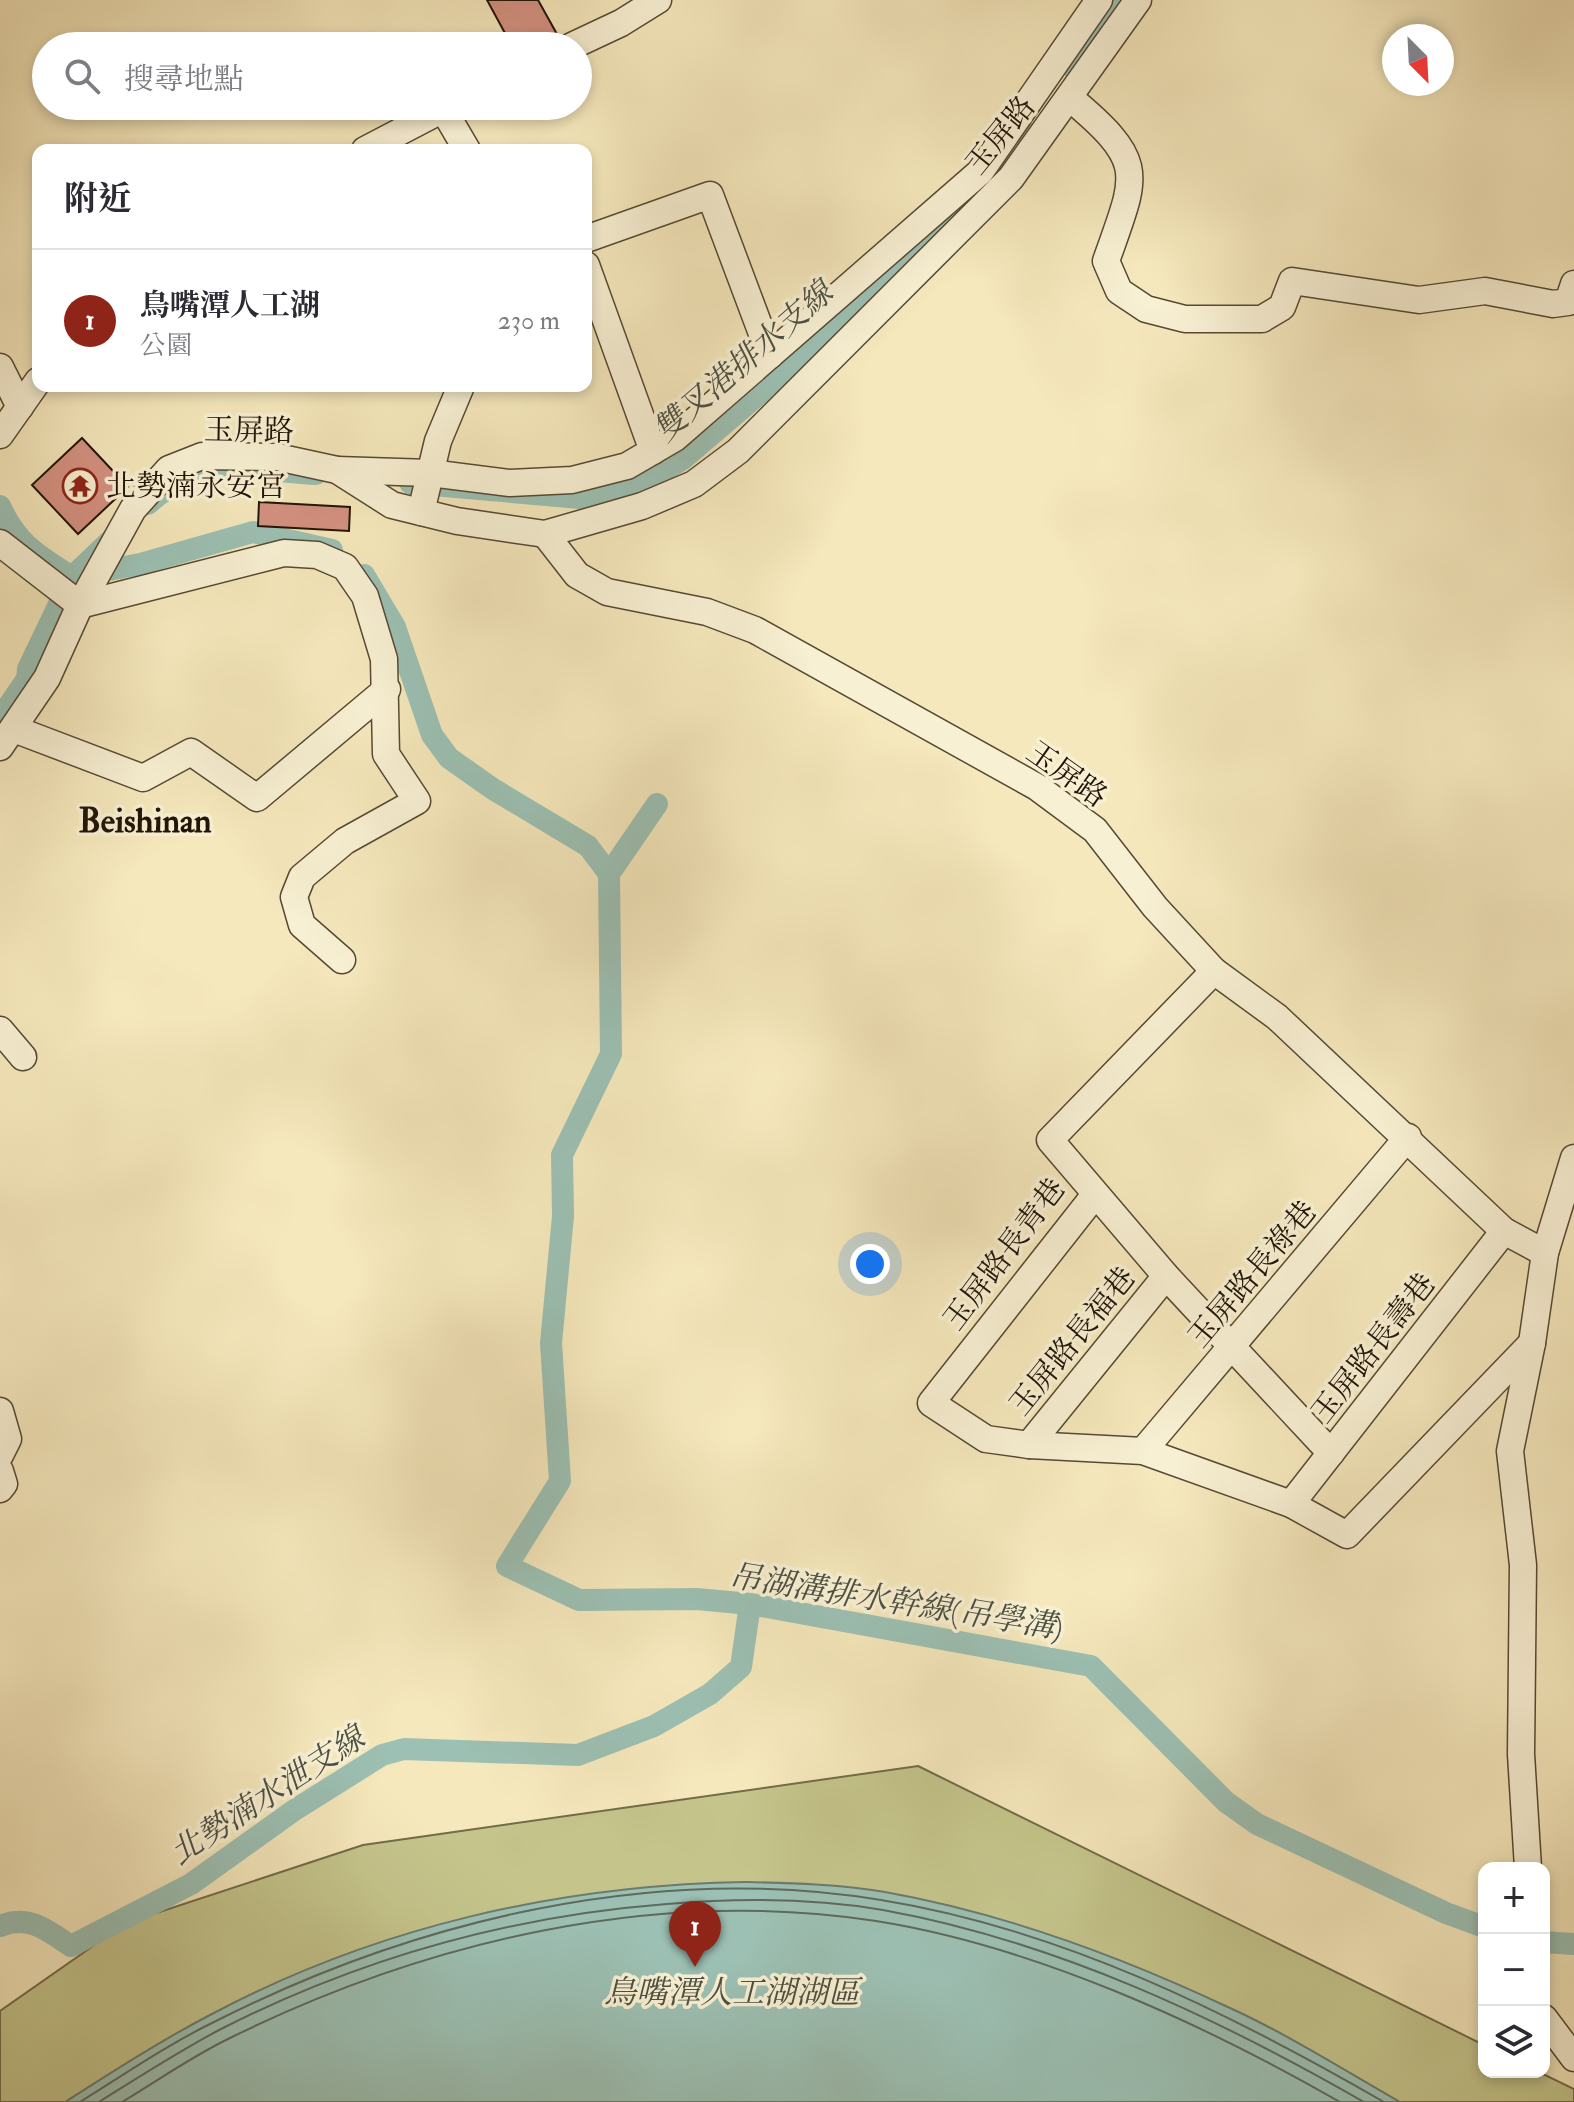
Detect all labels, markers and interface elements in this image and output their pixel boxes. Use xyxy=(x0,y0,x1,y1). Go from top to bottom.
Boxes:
north arrow xyxy=(1382,24,1454,96)
search box xyxy=(32,32,592,120)
icon: search xyxy=(60,54,104,98)
text: 搜尋地點 xyxy=(124,61,244,98)
street label: 玉屏路 xyxy=(958,89,1043,182)
text: 附近 xyxy=(64,178,132,221)
water label: 雙叉港排水支線 xyxy=(646,271,844,450)
text: 鳥嘴潭人工湖 xyxy=(140,287,320,324)
text: 1 xyxy=(85,305,95,337)
text: 230 m xyxy=(498,305,560,337)
text: 公園 xyxy=(140,330,192,362)
street label: 玉屏路 xyxy=(204,411,294,450)
temple icon: 北勢湳永安宮 xyxy=(61,467,99,505)
place label: 北勢湳永安宮 xyxy=(106,468,286,505)
street label: 玉屏路 xyxy=(1019,733,1114,815)
district label: Beishinan xyxy=(78,800,212,843)
street label: 玉屏路長青巷 xyxy=(935,1171,1073,1337)
street label: 玉屏路長祿巷 xyxy=(1180,1193,1324,1355)
your location xyxy=(850,1244,890,1284)
street label: 玉屏路長福巷 xyxy=(1001,1260,1143,1423)
street label: 玉屏路長壽巷 xyxy=(1303,1266,1443,1431)
water label: 吊湖溝排水幹線(吊學溝) xyxy=(726,1556,1065,1648)
water label: 北勢湳水泄支線 xyxy=(163,1716,375,1874)
map controls xyxy=(1478,1862,1550,2078)
button: + xyxy=(1478,1862,1550,1934)
pin: 1 xyxy=(669,1901,721,1967)
button: − xyxy=(1478,1934,1550,2006)
water label: 鳥嘴潭人工湖湖區 xyxy=(604,1973,864,2013)
button: layers xyxy=(1478,2006,1550,2078)

